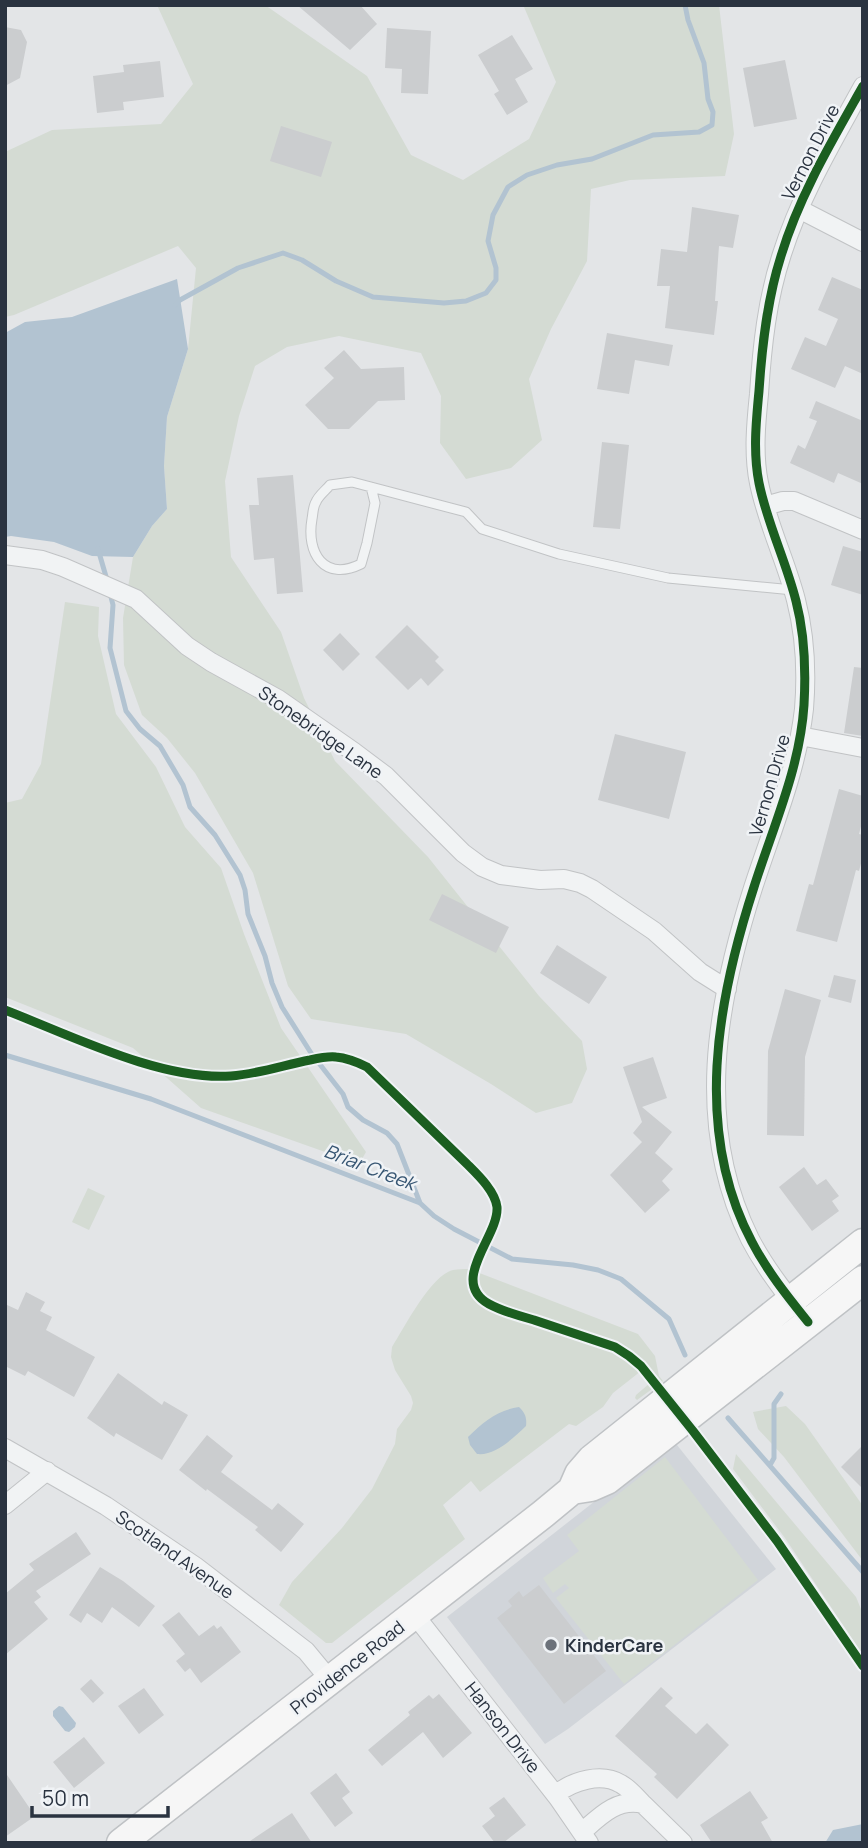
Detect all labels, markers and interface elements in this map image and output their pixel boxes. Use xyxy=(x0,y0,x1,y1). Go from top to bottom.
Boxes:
street label: Vernon Drive xyxy=(776,100,844,204)
street label: Stonebridge Lane xyxy=(254,680,388,784)
street label: Vernon Drive xyxy=(743,731,795,839)
water label: Briar Creek xyxy=(321,1138,422,1197)
street label: Scotland Avenue xyxy=(111,1504,239,1604)
street label: Providence Road xyxy=(285,1615,409,1719)
place label: KinderCare xyxy=(565,1633,664,1657)
marker: KinderCare xyxy=(543,1637,559,1653)
street label: Hanson Drive xyxy=(460,1676,546,1778)
scale bar xyxy=(32,1774,168,1818)
text: 50 m xyxy=(42,1784,89,1812)

